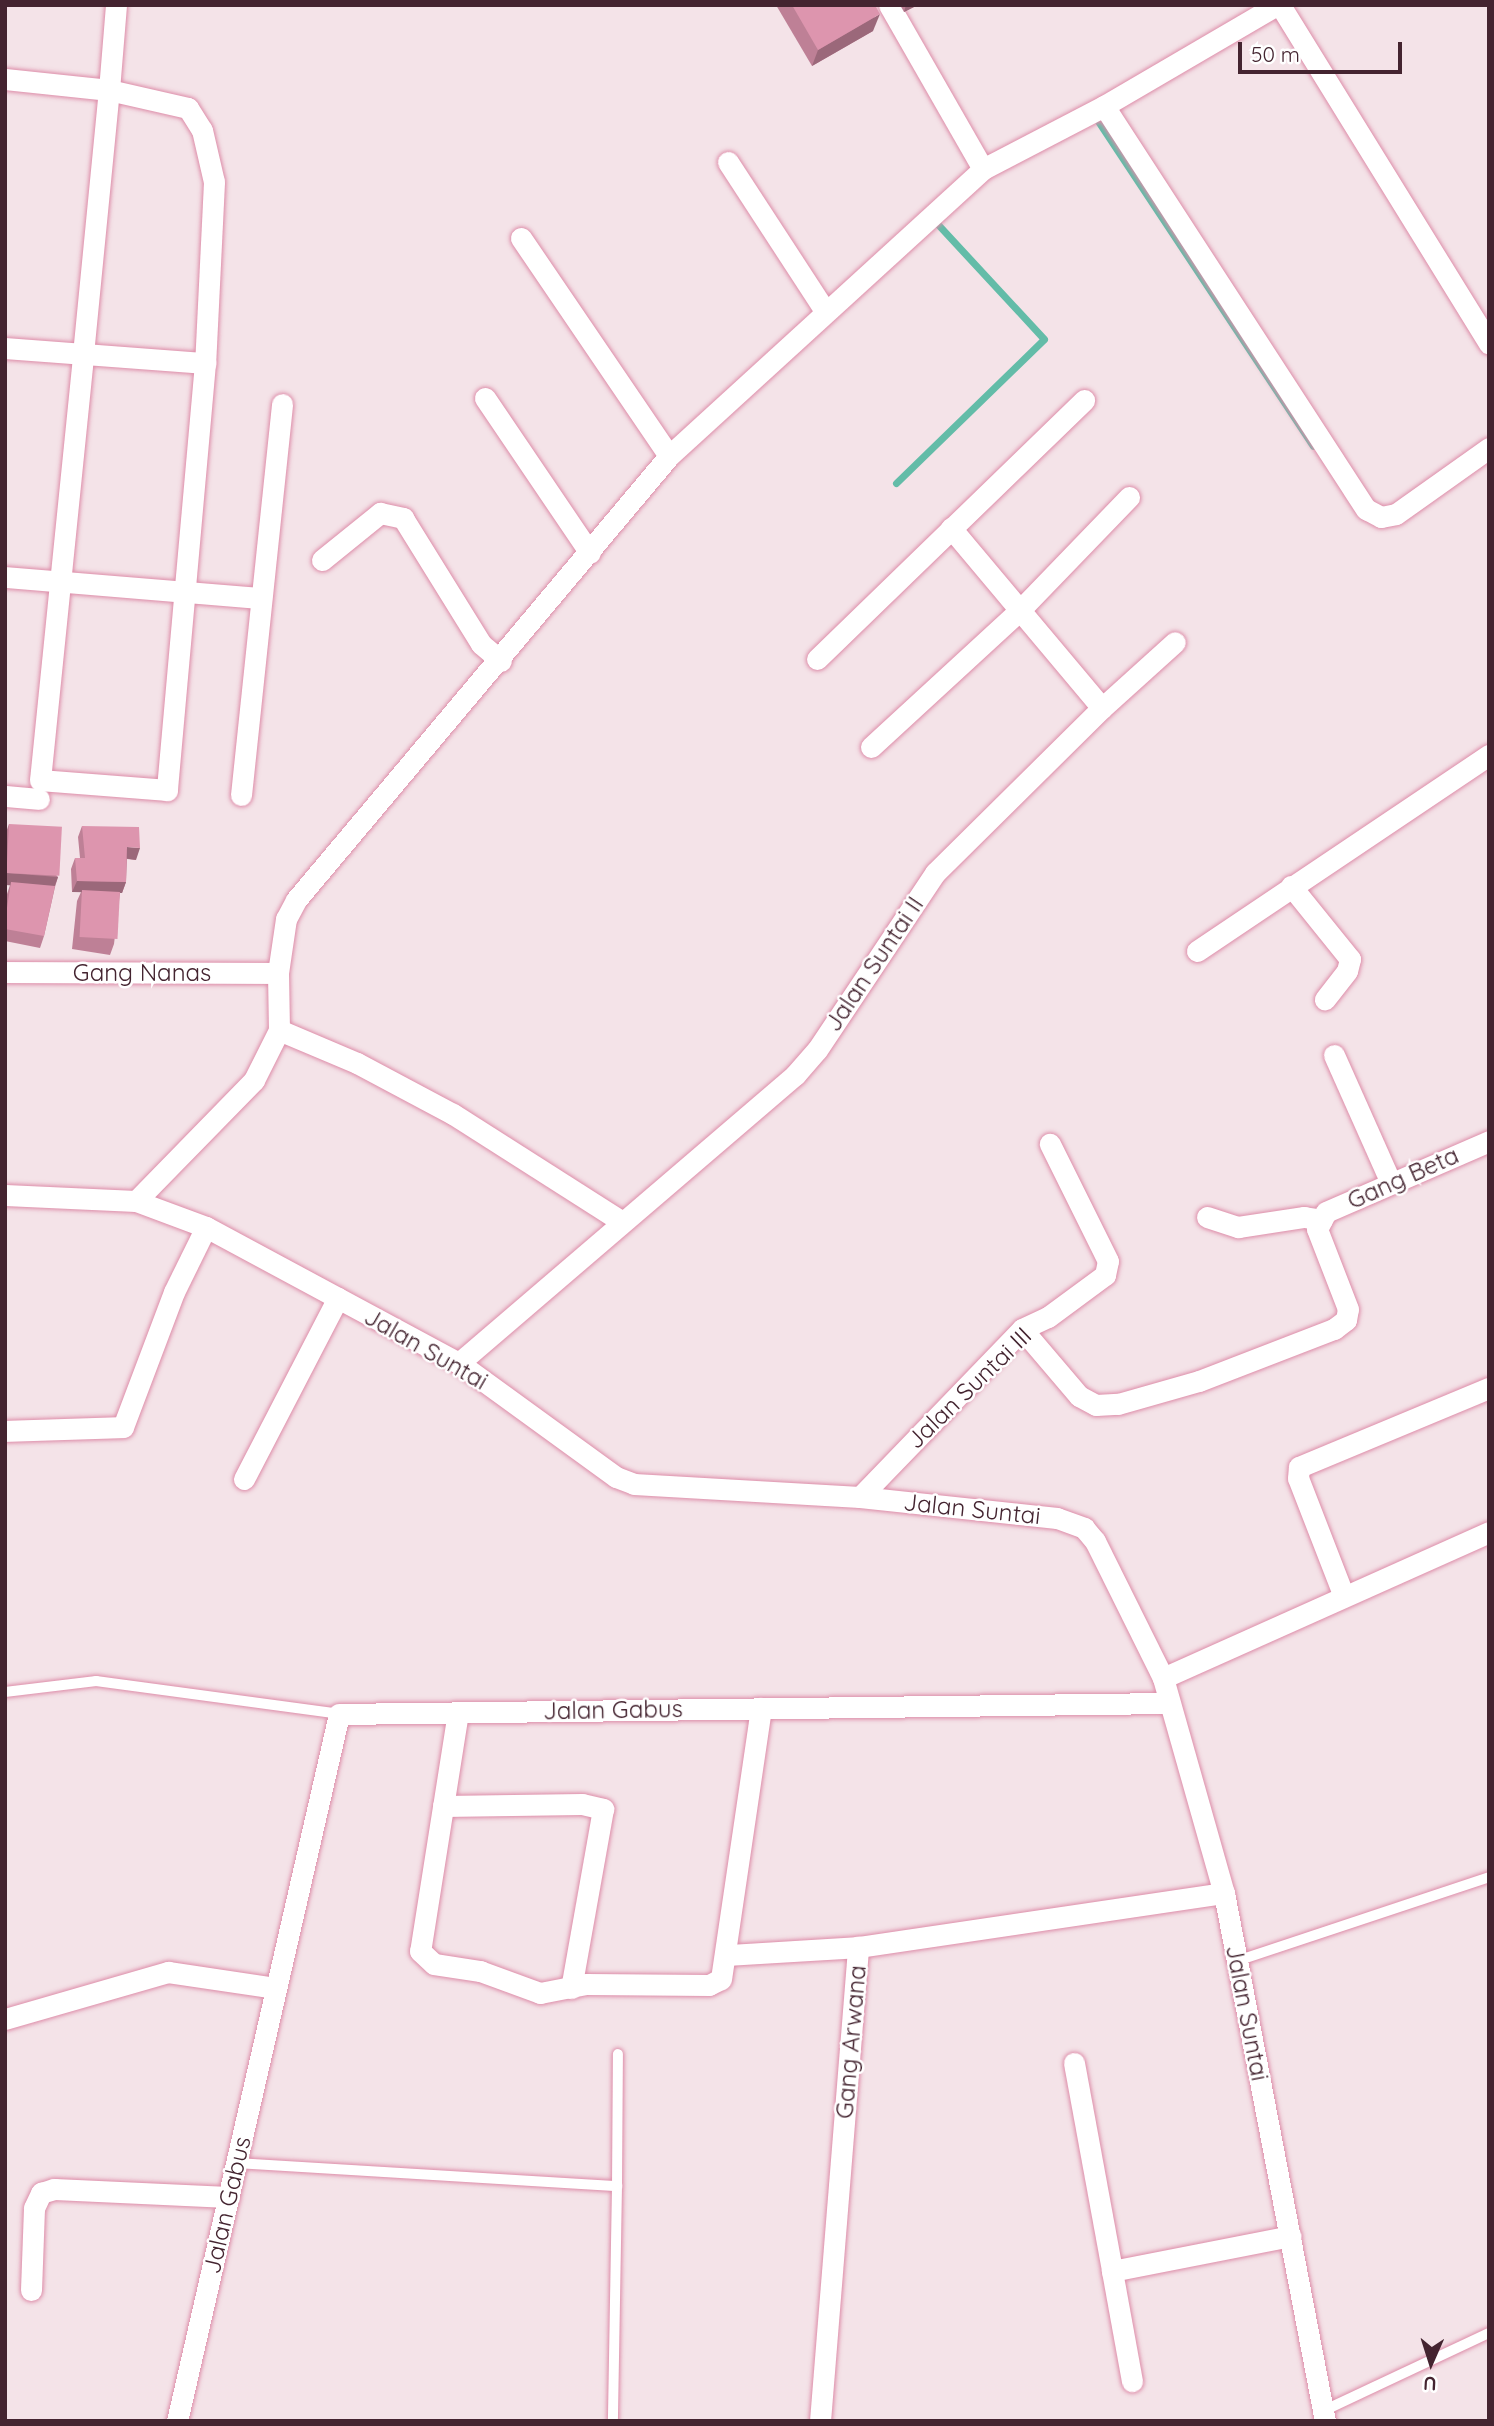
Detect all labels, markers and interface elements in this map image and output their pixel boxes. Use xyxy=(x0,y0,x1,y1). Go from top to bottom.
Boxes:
scale bar xyxy=(1242,28,1406,72)
text: 50 m xyxy=(1251,41,1300,67)
street label: Jalan Suntai II xyxy=(818,891,930,1037)
street label: Gang Nanas xyxy=(73,959,211,987)
street label: Gang Beta xyxy=(1343,1141,1463,1215)
street label: Jalan Suntai xyxy=(359,1302,493,1396)
street label: Jalan Suntai III xyxy=(901,1321,1037,1455)
street label: Jalan Suntai xyxy=(902,1487,1042,1531)
street label: Jalan Gabus xyxy=(543,1694,683,1726)
street label: Jalan Suntai xyxy=(1220,1943,1274,2083)
street label: Gang Arwana xyxy=(830,1964,872,2120)
street label: Jalan Gabus xyxy=(197,2134,257,2276)
north arrow xyxy=(1396,2328,1466,2398)
text: U xyxy=(1423,2372,1437,2396)

